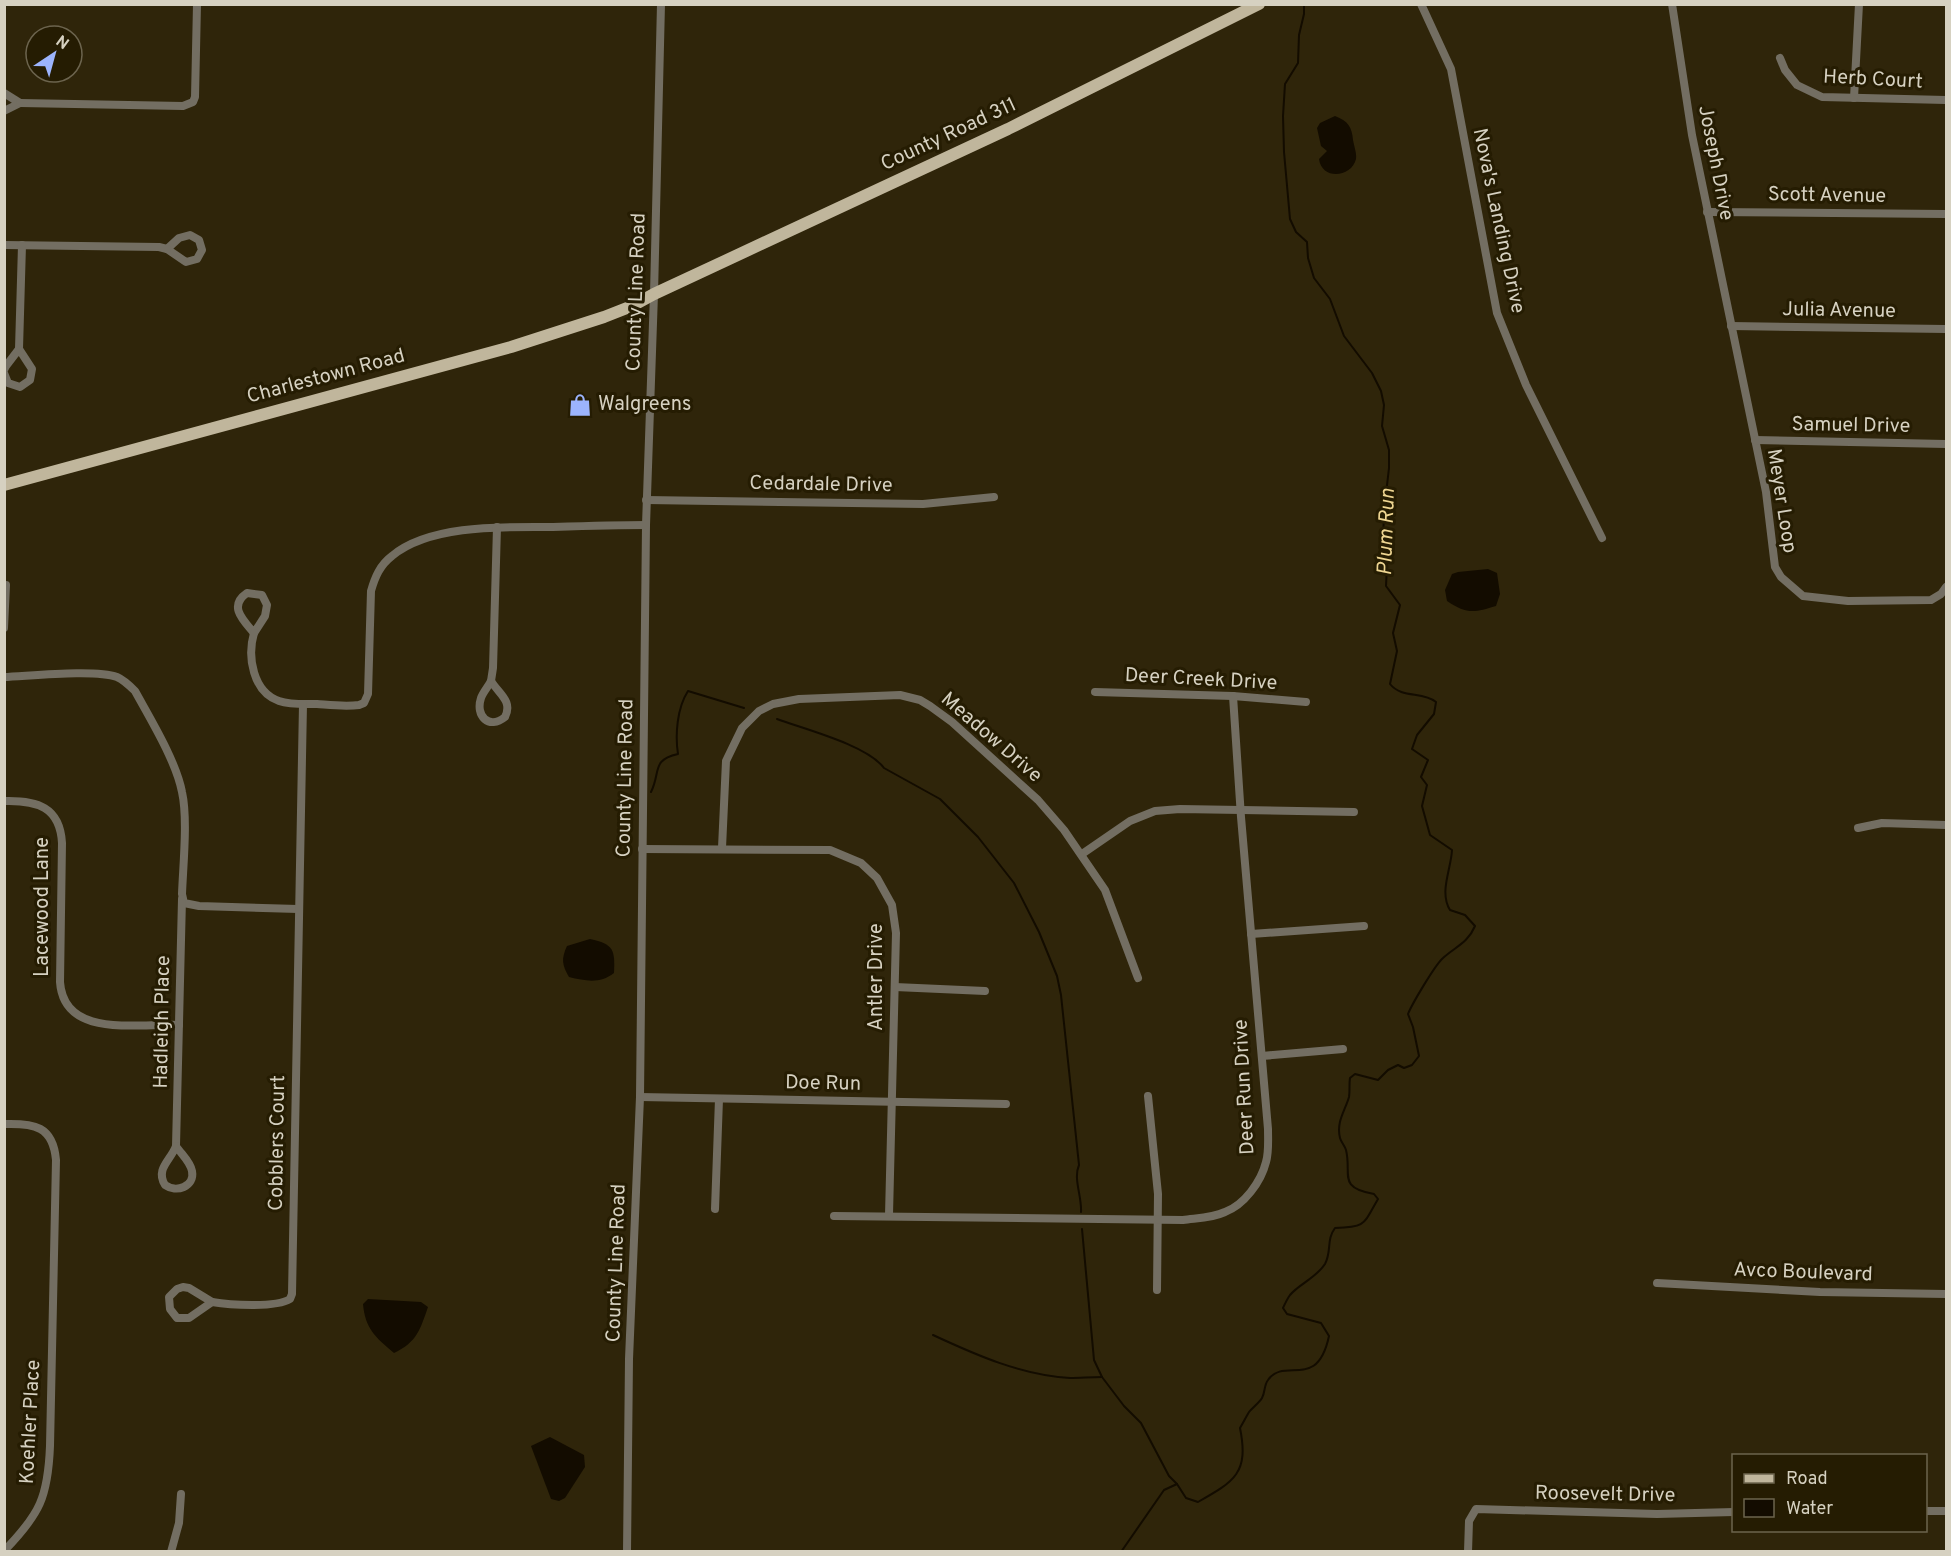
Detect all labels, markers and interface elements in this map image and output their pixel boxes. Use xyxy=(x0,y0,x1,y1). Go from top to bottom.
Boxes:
north arrow xyxy=(24,24,84,84)
text: N xyxy=(51,32,72,55)
street label: Herb Court xyxy=(1822,64,1924,96)
street label: County Road 311 xyxy=(877,92,1021,178)
street label: Joseph Drive xyxy=(1691,103,1739,223)
street label: Nova's Landing Drive xyxy=(1466,126,1530,316)
street label: Scott Avenue xyxy=(1768,182,1886,210)
street label: County Line Road xyxy=(621,212,653,372)
street label: Julia Avenue xyxy=(1782,297,1896,325)
street label: Charlestown Road xyxy=(244,343,408,411)
shop icon: Walgreens xyxy=(567,392,593,418)
place label: Walgreens xyxy=(598,392,691,418)
street label: Samuel Drive xyxy=(1791,412,1911,440)
street label: Meyer Loop xyxy=(1760,447,1802,555)
street label: Cedardale Drive xyxy=(749,471,893,499)
water label: Plum Run xyxy=(1372,487,1402,576)
street label: Deer Creek Drive xyxy=(1124,663,1278,697)
street label: Meadow Drive xyxy=(935,687,1047,789)
street label: County Line Road xyxy=(612,698,640,858)
street label: Lacewood Lane xyxy=(30,837,56,977)
street label: Antler Drive xyxy=(864,923,890,1031)
street label: Hadleigh Place xyxy=(149,955,177,1089)
street label: Deer Run Drive xyxy=(1228,1019,1262,1155)
street label: Doe Run xyxy=(785,1070,861,1098)
street label: Cobblers Court xyxy=(264,1075,292,1211)
street label: County Line Road xyxy=(601,1183,633,1343)
street label: Avco Boulevard xyxy=(1733,1258,1873,1288)
street label: Koehler Place xyxy=(15,1359,47,1485)
legend xyxy=(1732,1454,1927,1532)
text: Road xyxy=(1786,1468,1828,1491)
street label: Roosevelt Drive xyxy=(1535,1481,1675,1509)
text: Water xyxy=(1786,1498,1833,1521)

